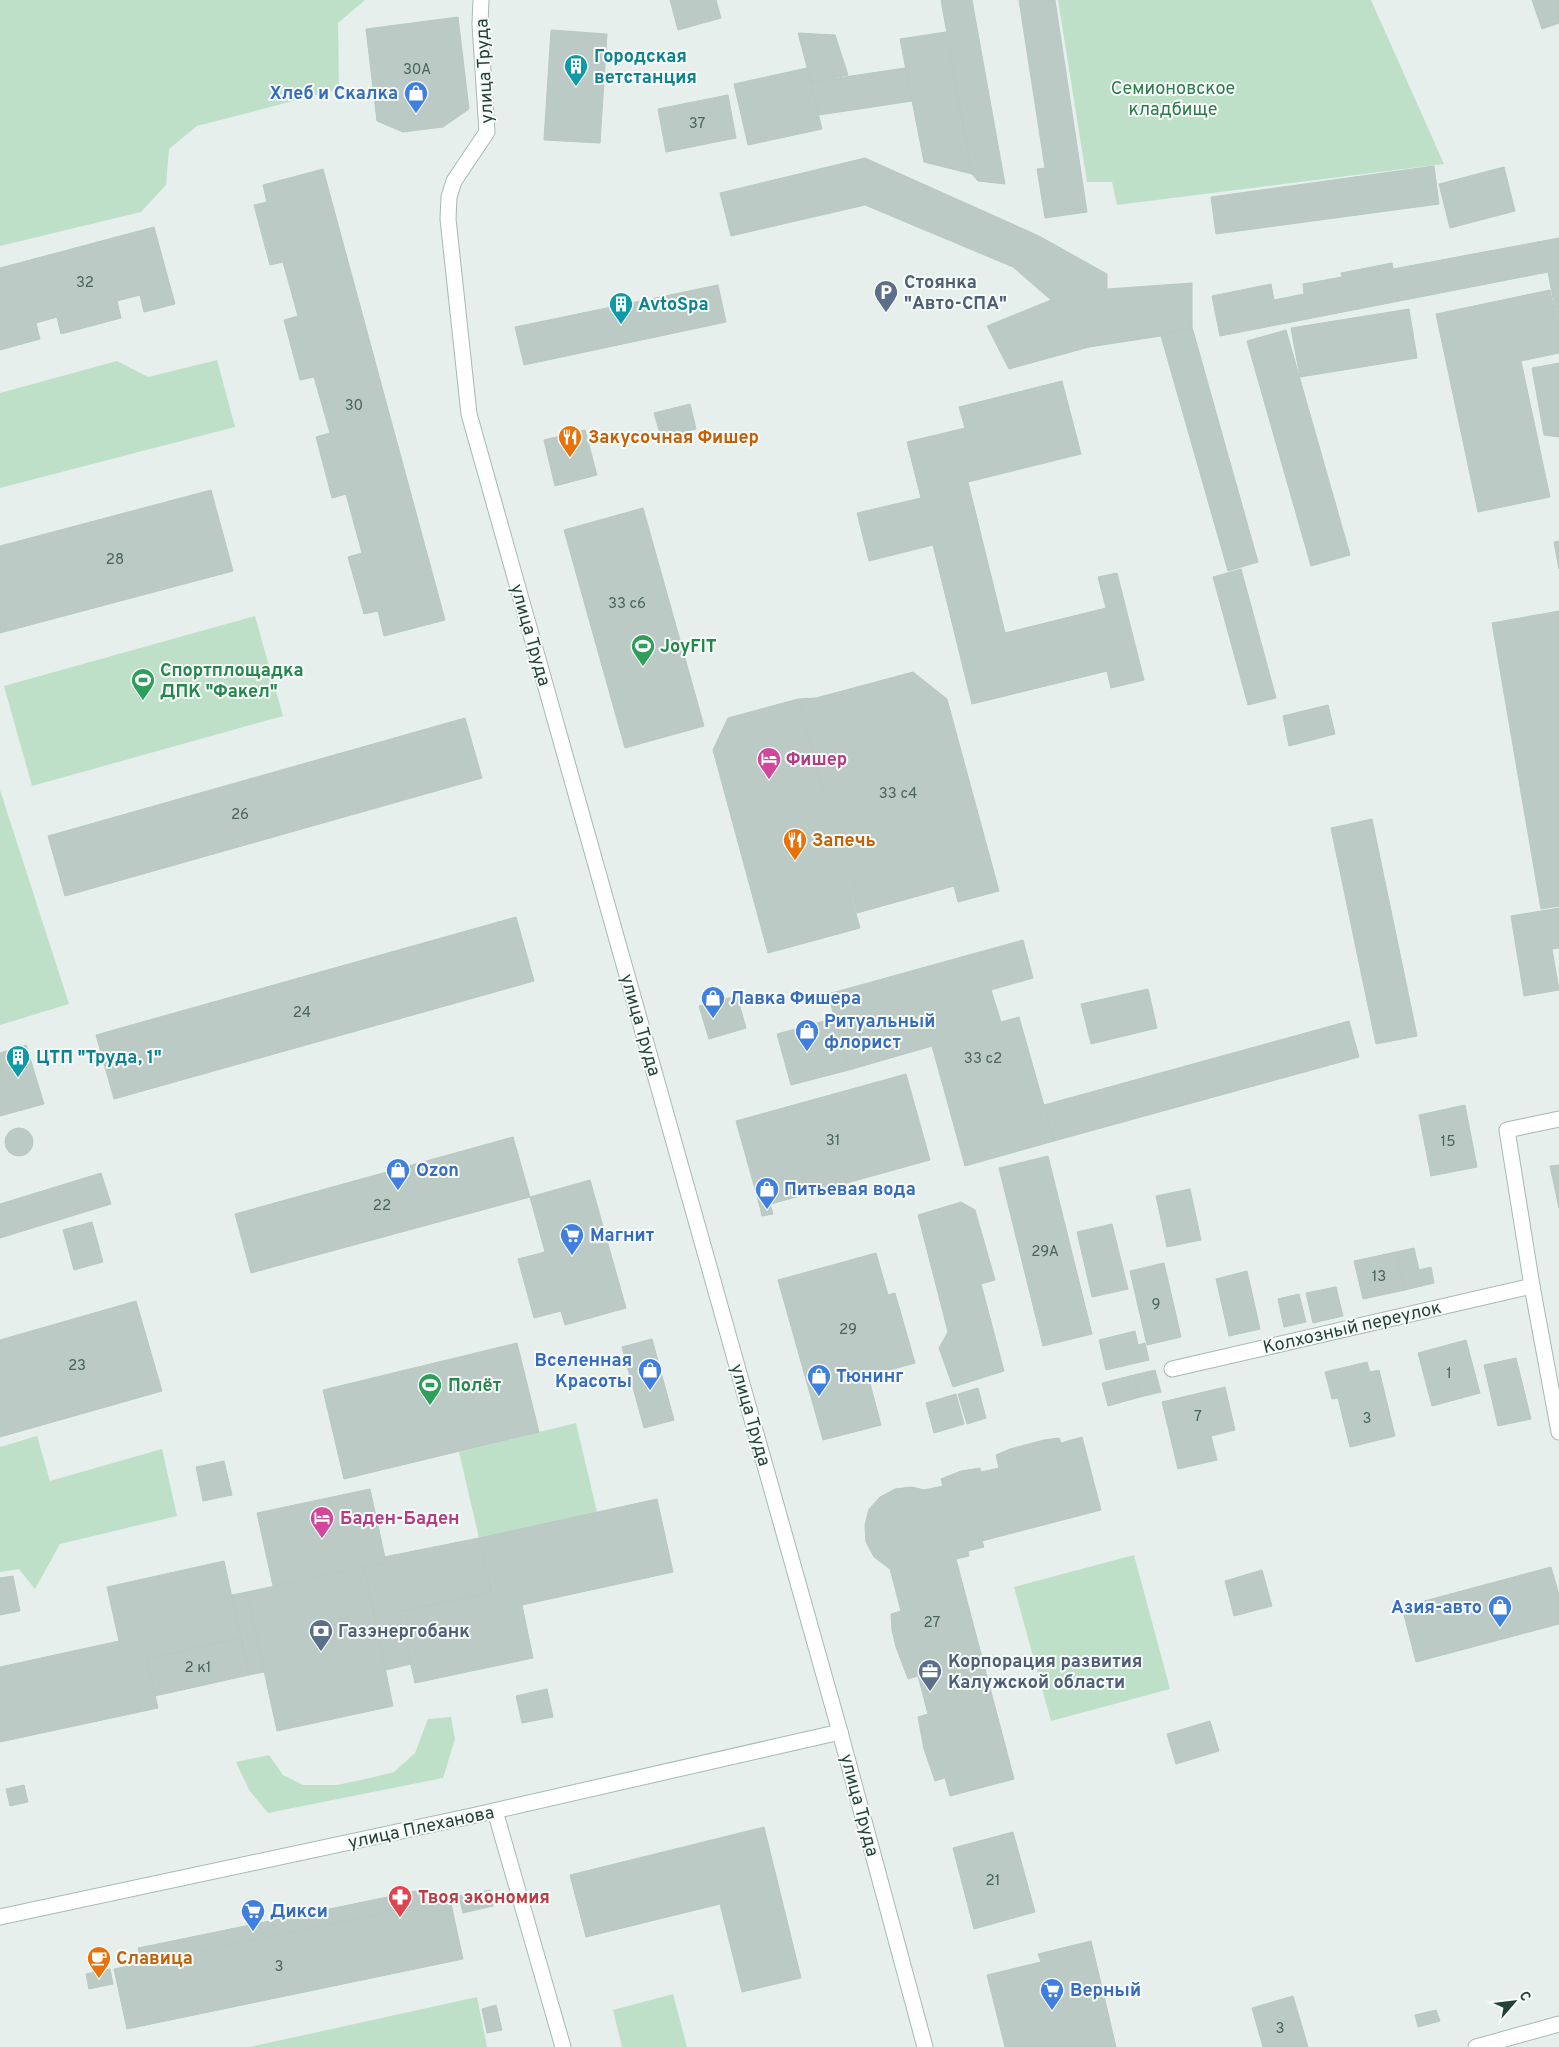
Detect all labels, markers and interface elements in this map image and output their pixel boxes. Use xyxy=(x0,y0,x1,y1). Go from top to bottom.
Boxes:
street label: улица Труда xyxy=(471,18,500,124)
place label: Городская ветстанция xyxy=(594,46,697,90)
building icon: Городская ветстанция xyxy=(563,53,589,87)
house number: 30А xyxy=(403,61,431,80)
park label: Семионовское кладбище xyxy=(1111,78,1235,122)
shop icon: Хлеб и Скалка xyxy=(403,80,429,114)
place label: Хлеб и Скалка xyxy=(270,83,398,106)
house number: 37 xyxy=(689,115,706,134)
place label: Стоянка "Авто-СПА" xyxy=(904,272,1007,316)
house number: 32 xyxy=(76,274,94,293)
parking icon: Стоянка "Авто-СПА" xyxy=(873,279,899,313)
building icon: AvtoSpa xyxy=(608,291,634,325)
place label: AvtoSpa xyxy=(638,294,709,317)
house number: 30 xyxy=(345,397,363,416)
restaurant icon: Закусочная Фишер xyxy=(557,424,583,458)
place label: Закусочная Фишер xyxy=(588,427,759,450)
house number: 28 xyxy=(106,551,124,570)
street label: улица Труда xyxy=(504,582,555,689)
house number: 33 с6 xyxy=(608,595,646,614)
sports icon: JoyFIT xyxy=(630,633,656,667)
place label: JoyFIT xyxy=(660,636,717,659)
place label: Спортплощадка ДПК "Факел" xyxy=(160,660,304,704)
sports icon: Спортплощадка ДПК "Факел" xyxy=(130,667,156,701)
hotel icon: Фишер xyxy=(756,746,782,780)
place label: Фишер xyxy=(786,749,847,772)
house number: 33 с4 xyxy=(879,785,917,804)
house number: 26 xyxy=(231,806,249,825)
restaurant icon: Запечь xyxy=(782,827,808,861)
place label: Запечь xyxy=(812,830,876,853)
street label: улица Труда xyxy=(614,972,665,1079)
shop icon: Лавка Фишера xyxy=(700,985,726,1019)
place label: Лавка Фишера xyxy=(730,988,861,1011)
house number: 24 xyxy=(293,1004,311,1023)
place label: Ритуальный флорист xyxy=(824,1011,935,1055)
shop icon: Ритуальный флорист xyxy=(794,1018,820,1052)
building icon: ЦТП "Труда, 1" xyxy=(5,1044,31,1078)
place label: ЦТП "Труда, 1" xyxy=(36,1047,162,1070)
house number: 33 с2 xyxy=(964,1050,1002,1069)
house number: 31 xyxy=(826,1132,840,1151)
house number: 15 xyxy=(1441,1133,1455,1152)
shop icon: Ozon xyxy=(385,1157,411,1191)
place label: Ozon xyxy=(416,1160,459,1183)
shop icon: Питьевая вода xyxy=(754,1176,780,1210)
place label: Питьевая вода xyxy=(784,1179,916,1202)
house number: 22 xyxy=(373,1197,391,1216)
supermarket icon: Магнит xyxy=(559,1222,585,1256)
place label: Магнит xyxy=(590,1225,655,1248)
house number: 29А xyxy=(1031,1243,1059,1262)
house number: 13 xyxy=(1372,1268,1386,1287)
house number: 9 xyxy=(1152,1296,1160,1315)
street label: Колхозный переулок xyxy=(1261,1297,1444,1360)
house number: 29 xyxy=(839,1321,857,1340)
place label: Вселенная Красоты xyxy=(534,1350,632,1394)
house number: 23 xyxy=(68,1357,86,1376)
shop icon: Вселенная Красоты xyxy=(637,1357,663,1391)
street label: улица Труда xyxy=(724,1362,775,1469)
shop icon: Тюнинг xyxy=(806,1363,832,1397)
house number: 1 xyxy=(1446,1365,1452,1384)
place label: Тюнинг xyxy=(836,1366,903,1389)
sports icon: Полёт xyxy=(417,1372,443,1406)
place label: Полёт xyxy=(448,1375,502,1398)
house number: 7 xyxy=(1194,1408,1202,1427)
house number: 3 xyxy=(1362,1410,1372,1429)
hotel icon: Баден-Баден xyxy=(309,1505,335,1539)
place label: Баден-Баден xyxy=(340,1508,460,1531)
shop icon: Азия-авто xyxy=(1487,1594,1513,1628)
place label: Азия-авто xyxy=(1391,1597,1482,1620)
house number: 27 xyxy=(924,1614,941,1633)
bank icon: Газэнергобанк xyxy=(308,1618,334,1652)
place label: Газэнергобанк xyxy=(338,1621,470,1644)
place label: Корпорация развития Калужской области xyxy=(948,1651,1142,1695)
office icon: Корпорация развития Калужской области xyxy=(917,1658,943,1692)
house number: 2 к1 xyxy=(185,1659,211,1678)
street label: улица Труда xyxy=(834,1752,883,1859)
street label: улица Плеханова xyxy=(346,1802,496,1855)
house number: 21 xyxy=(986,1872,1000,1891)
pharmacy icon: Твоя экономия xyxy=(387,1884,413,1918)
place label: Твоя экономия xyxy=(418,1887,550,1910)
supermarket icon: Дикси xyxy=(240,1898,266,1932)
place label: Дикси xyxy=(270,1901,328,1924)
cafe icon: Славица xyxy=(86,1945,112,1979)
place label: Славица xyxy=(116,1948,193,1971)
house number: 3 xyxy=(274,1958,284,1977)
supermarket icon: Верный xyxy=(1039,1977,1065,2011)
north arrow xyxy=(1489,1977,1539,2027)
place label: Верный xyxy=(1070,1980,1141,2003)
text: С xyxy=(1515,1989,1534,2005)
house number: 3 xyxy=(1275,2020,1285,2039)

